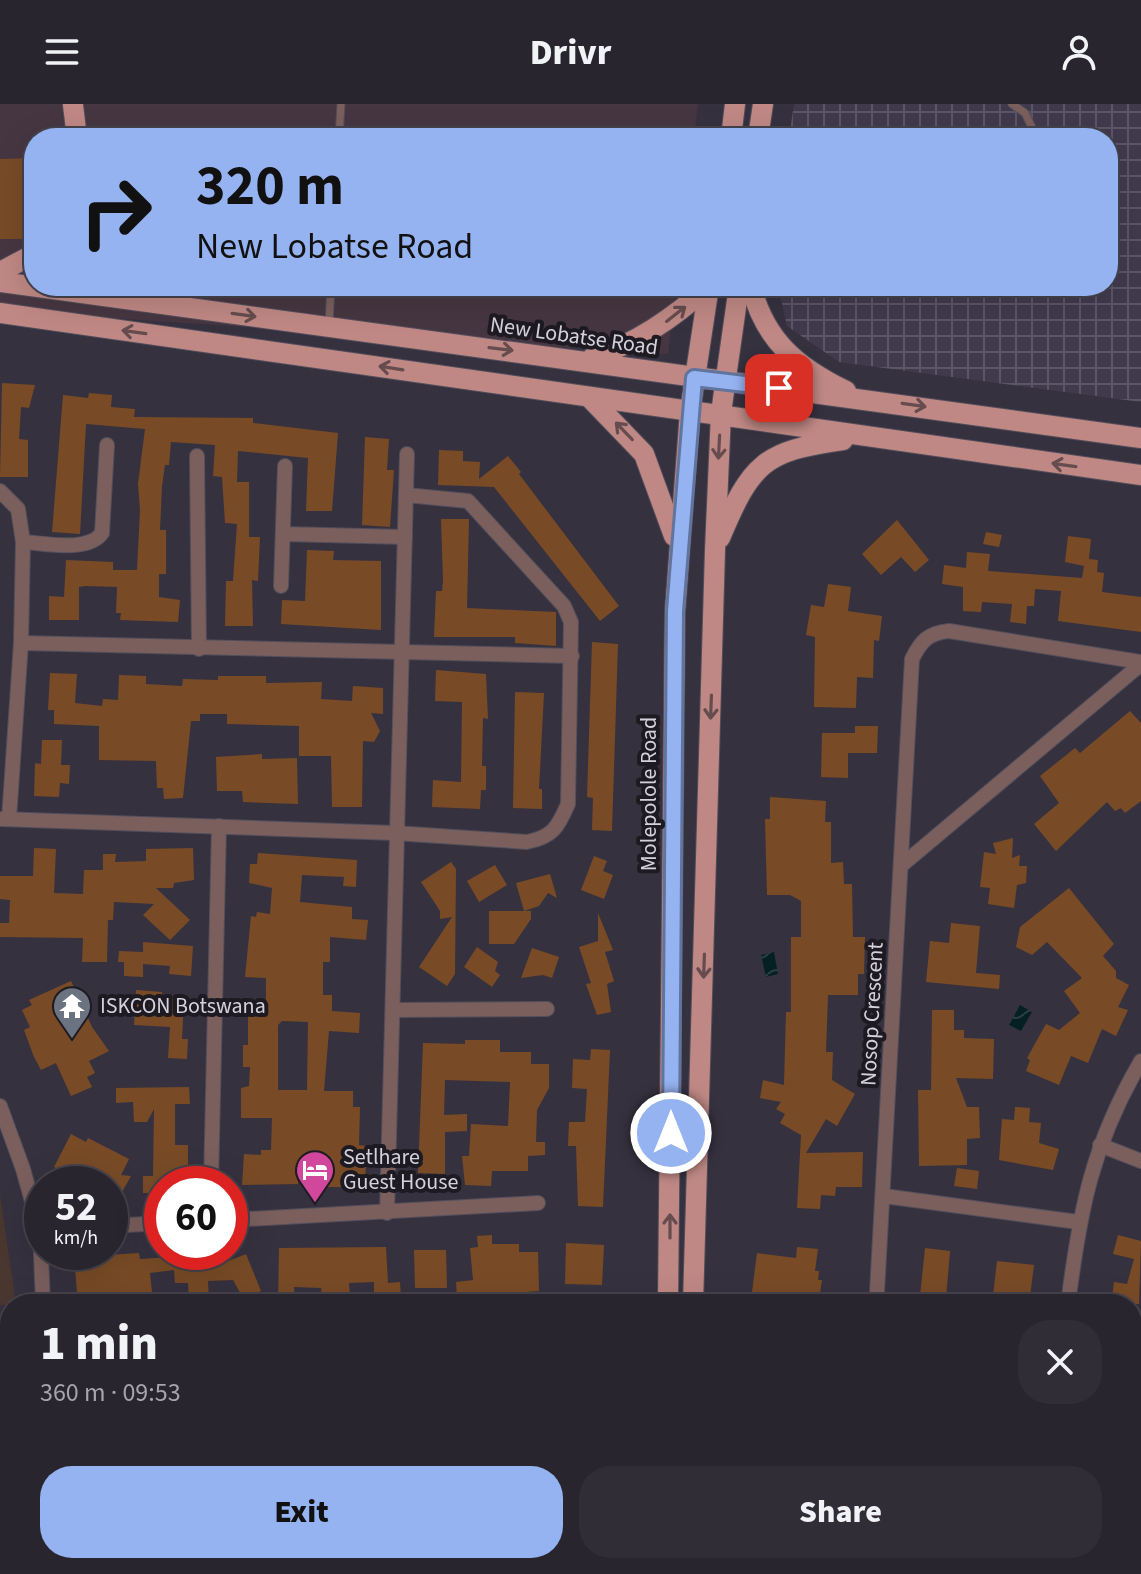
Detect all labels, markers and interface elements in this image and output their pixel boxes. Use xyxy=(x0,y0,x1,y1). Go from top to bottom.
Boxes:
text: Drivr xyxy=(530,27,611,78)
icon: menu xyxy=(40,30,84,74)
icon: person xyxy=(1057,30,1101,74)
text: 320 m xyxy=(196,147,344,226)
icon: right xyxy=(64,160,168,264)
text: New Lobatse Road xyxy=(196,221,473,272)
one-way arrow xyxy=(665,306,686,323)
one-way arrow xyxy=(231,308,256,323)
street label: New Lobatse Road xyxy=(488,308,660,364)
one-way arrow xyxy=(121,324,148,339)
one-way arrow xyxy=(488,342,514,357)
pin xyxy=(745,354,813,422)
one-way arrow xyxy=(379,360,404,375)
icon: arrive xyxy=(757,366,801,410)
one-way arrow xyxy=(900,398,926,413)
one-way arrow xyxy=(615,422,634,441)
one-way arrow xyxy=(712,433,727,460)
one-way arrow xyxy=(1052,457,1077,472)
one-way arrow xyxy=(703,693,718,720)
street label: Molepolole Road xyxy=(633,717,665,871)
street label: Nosop Crescent xyxy=(852,941,892,1087)
one-way arrow xyxy=(696,952,711,979)
temple icon: ISKCON Botswana xyxy=(51,985,93,1040)
place label: ISKCON Botswana xyxy=(100,990,266,1022)
position arrow xyxy=(629,1091,713,1175)
place label: Setlhare Guest House xyxy=(343,1141,459,1198)
hotel icon: Setlhare Guest House xyxy=(294,1149,336,1204)
speed limit sign: 60 xyxy=(144,1166,248,1270)
text: 52 xyxy=(55,1179,97,1236)
one-way arrow xyxy=(663,1213,678,1240)
text: km/h xyxy=(54,1224,98,1252)
text: 1 min xyxy=(40,1310,158,1378)
button: close xyxy=(1018,1320,1102,1404)
text: 360 m · 09:53 xyxy=(40,1374,181,1411)
button: Exit xyxy=(40,1466,563,1558)
button: Share xyxy=(579,1466,1102,1558)

